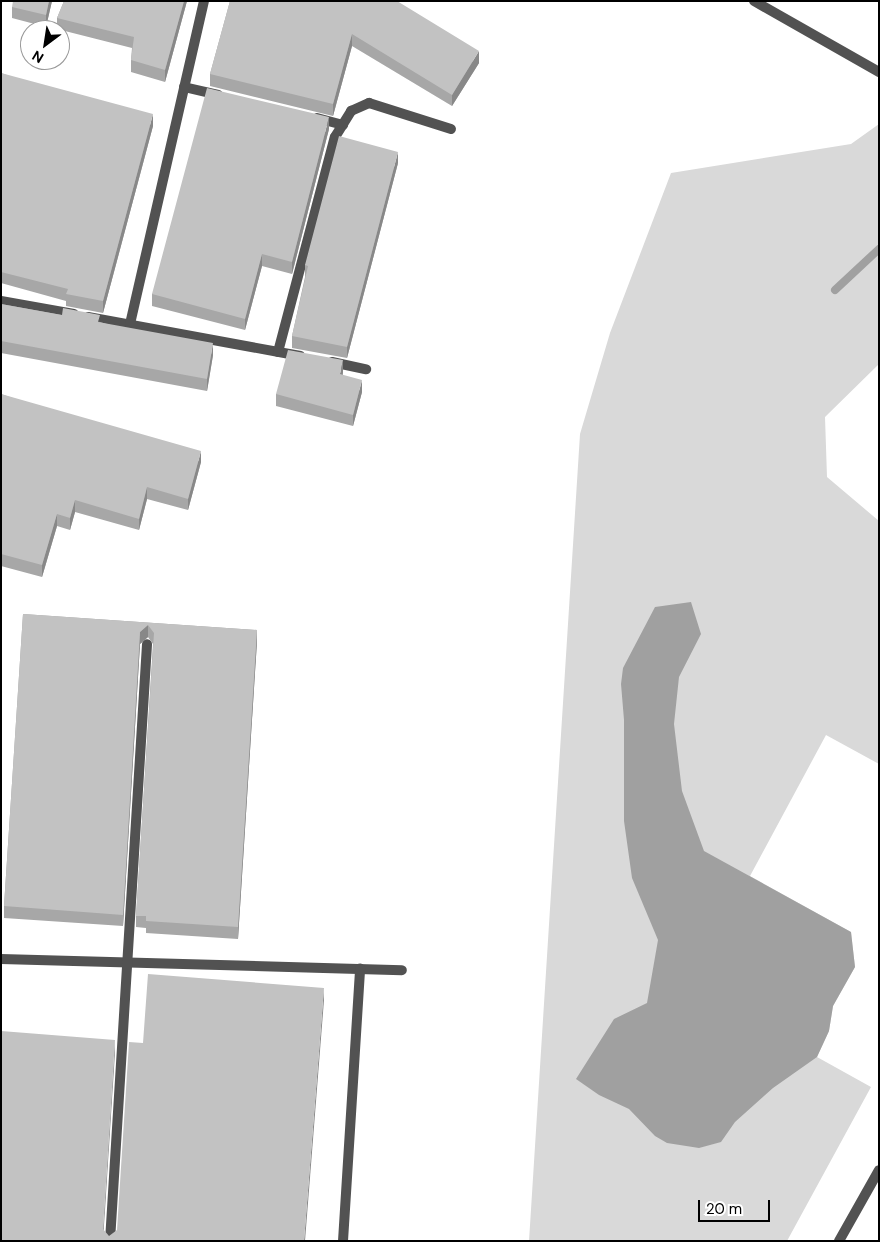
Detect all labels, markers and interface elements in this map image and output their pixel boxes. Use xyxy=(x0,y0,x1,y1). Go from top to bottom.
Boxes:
north arrow xyxy=(20,20,70,70)
text: N xyxy=(29,47,47,67)
scale bar xyxy=(700,1190,772,1222)
text: 20 m xyxy=(706,1199,742,1219)

